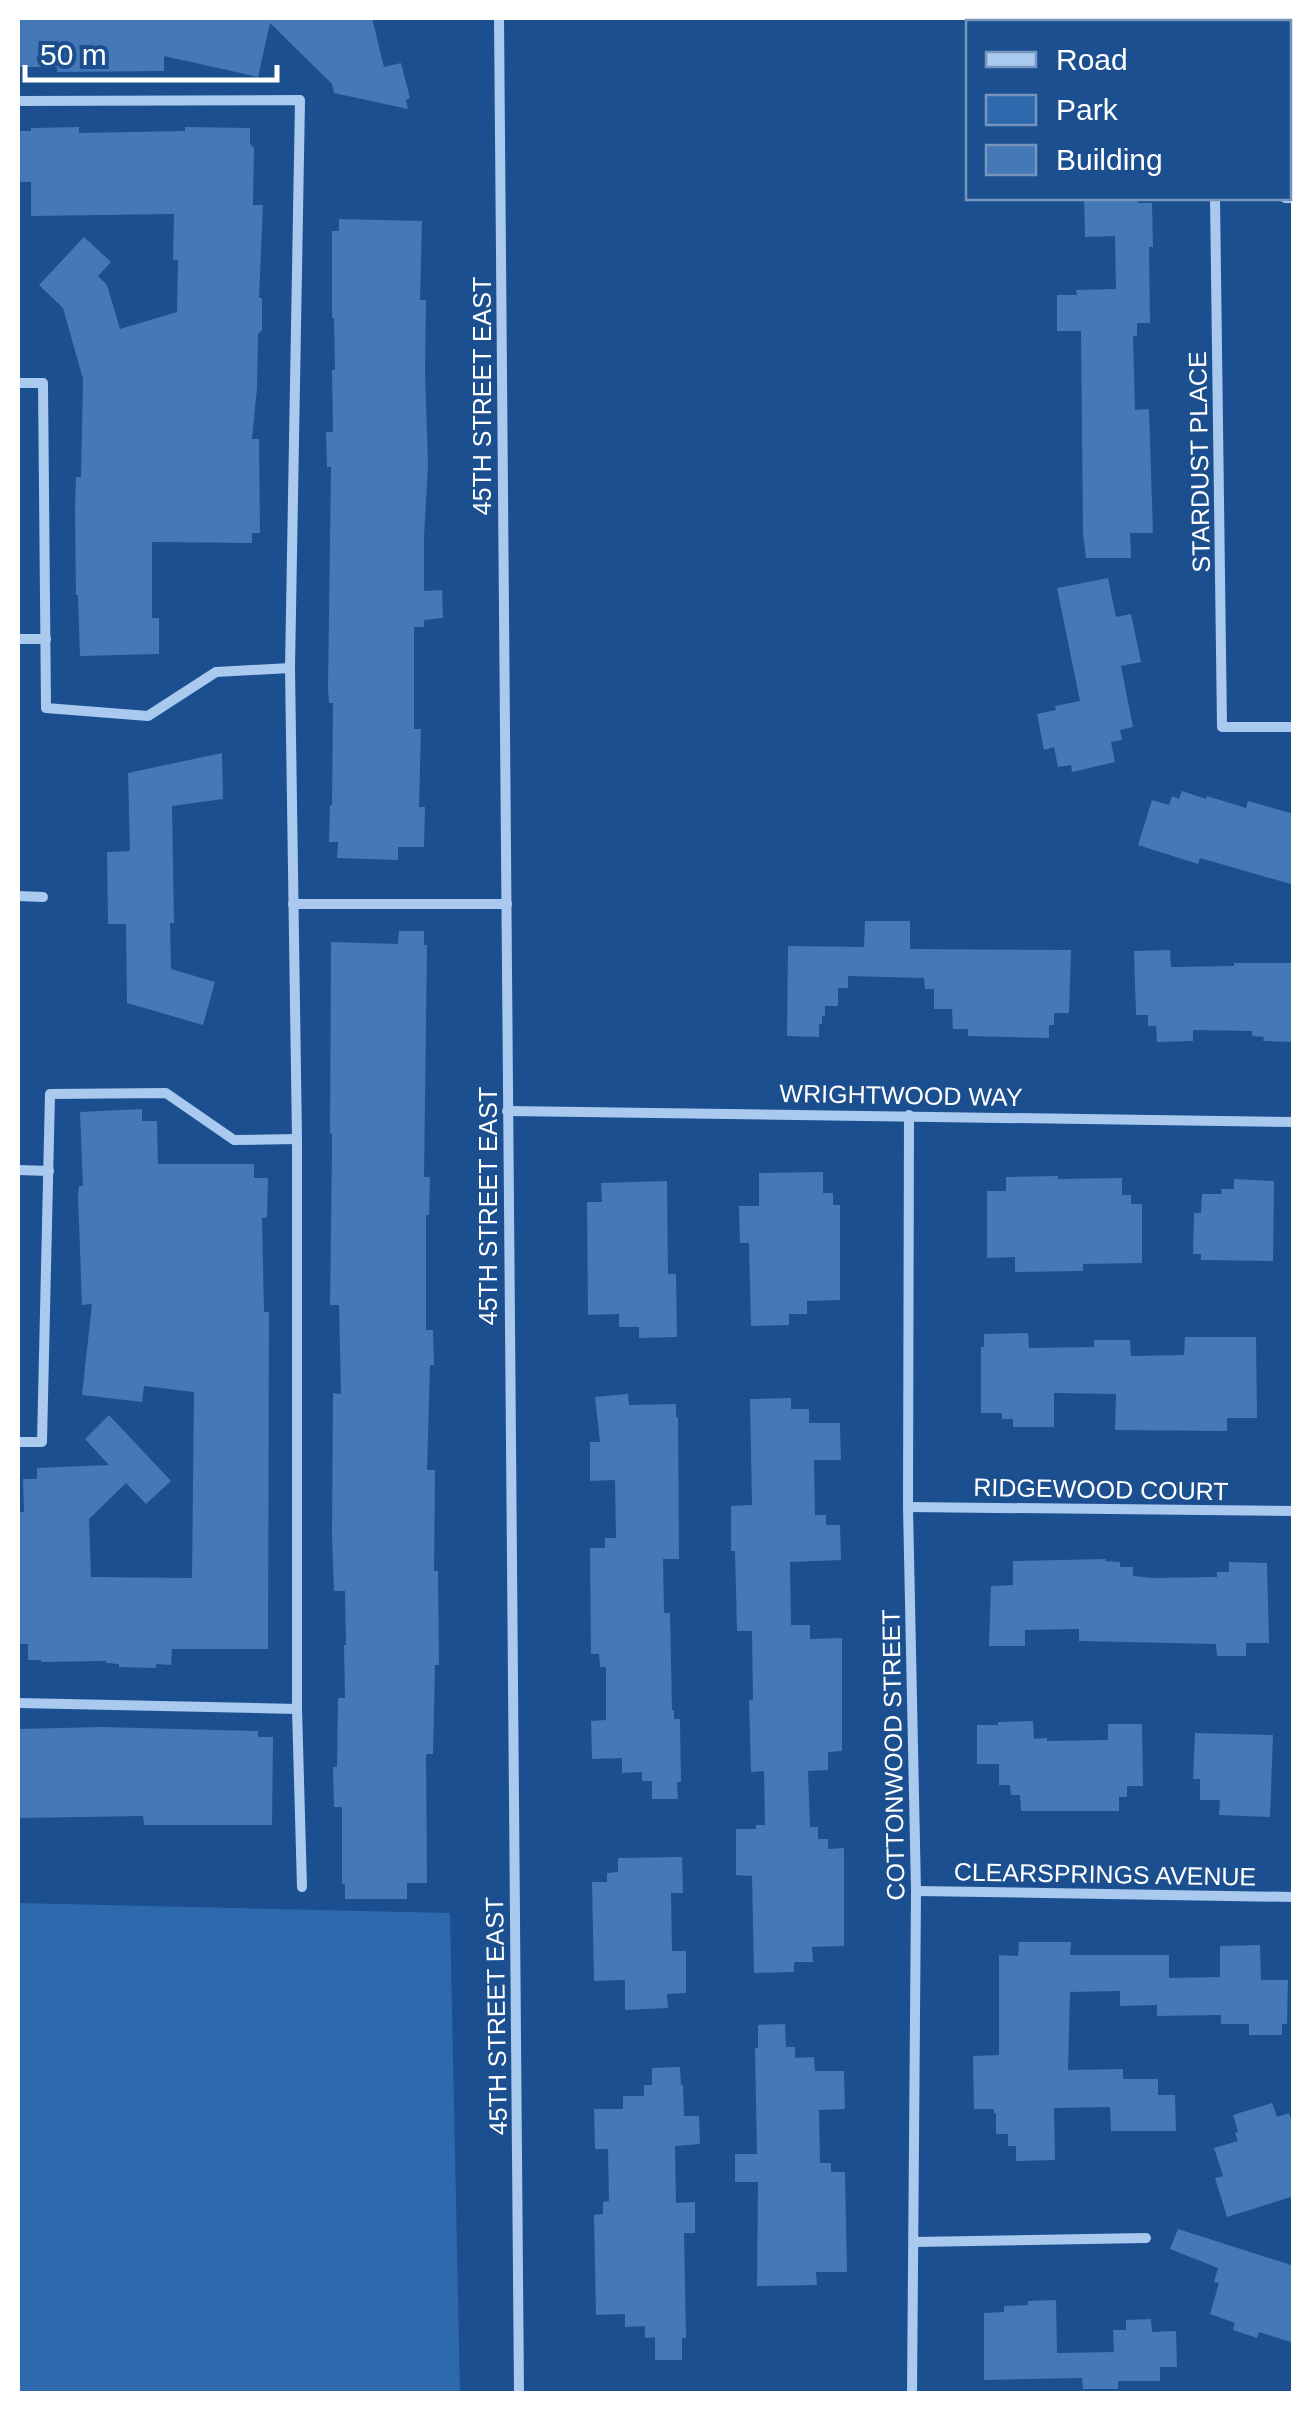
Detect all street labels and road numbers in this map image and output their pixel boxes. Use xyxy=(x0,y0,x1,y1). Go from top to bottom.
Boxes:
street label: 45TH STREET EAST xyxy=(468,277,496,515)
street label: STARDUST PLACE xyxy=(1183,351,1215,573)
street label: WRIGHTWOOD WAY xyxy=(779,1079,1023,1111)
street label: 45TH STREET EAST xyxy=(474,1087,502,1325)
street label: RIDGEWOOD COURT xyxy=(973,1473,1229,1505)
street label: COTTONWOOD STREET xyxy=(876,1609,910,1901)
street label: CLEARSPRINGS AVENUE xyxy=(954,1857,1256,1891)
street label: 45TH STREET EAST xyxy=(480,1897,512,2135)

